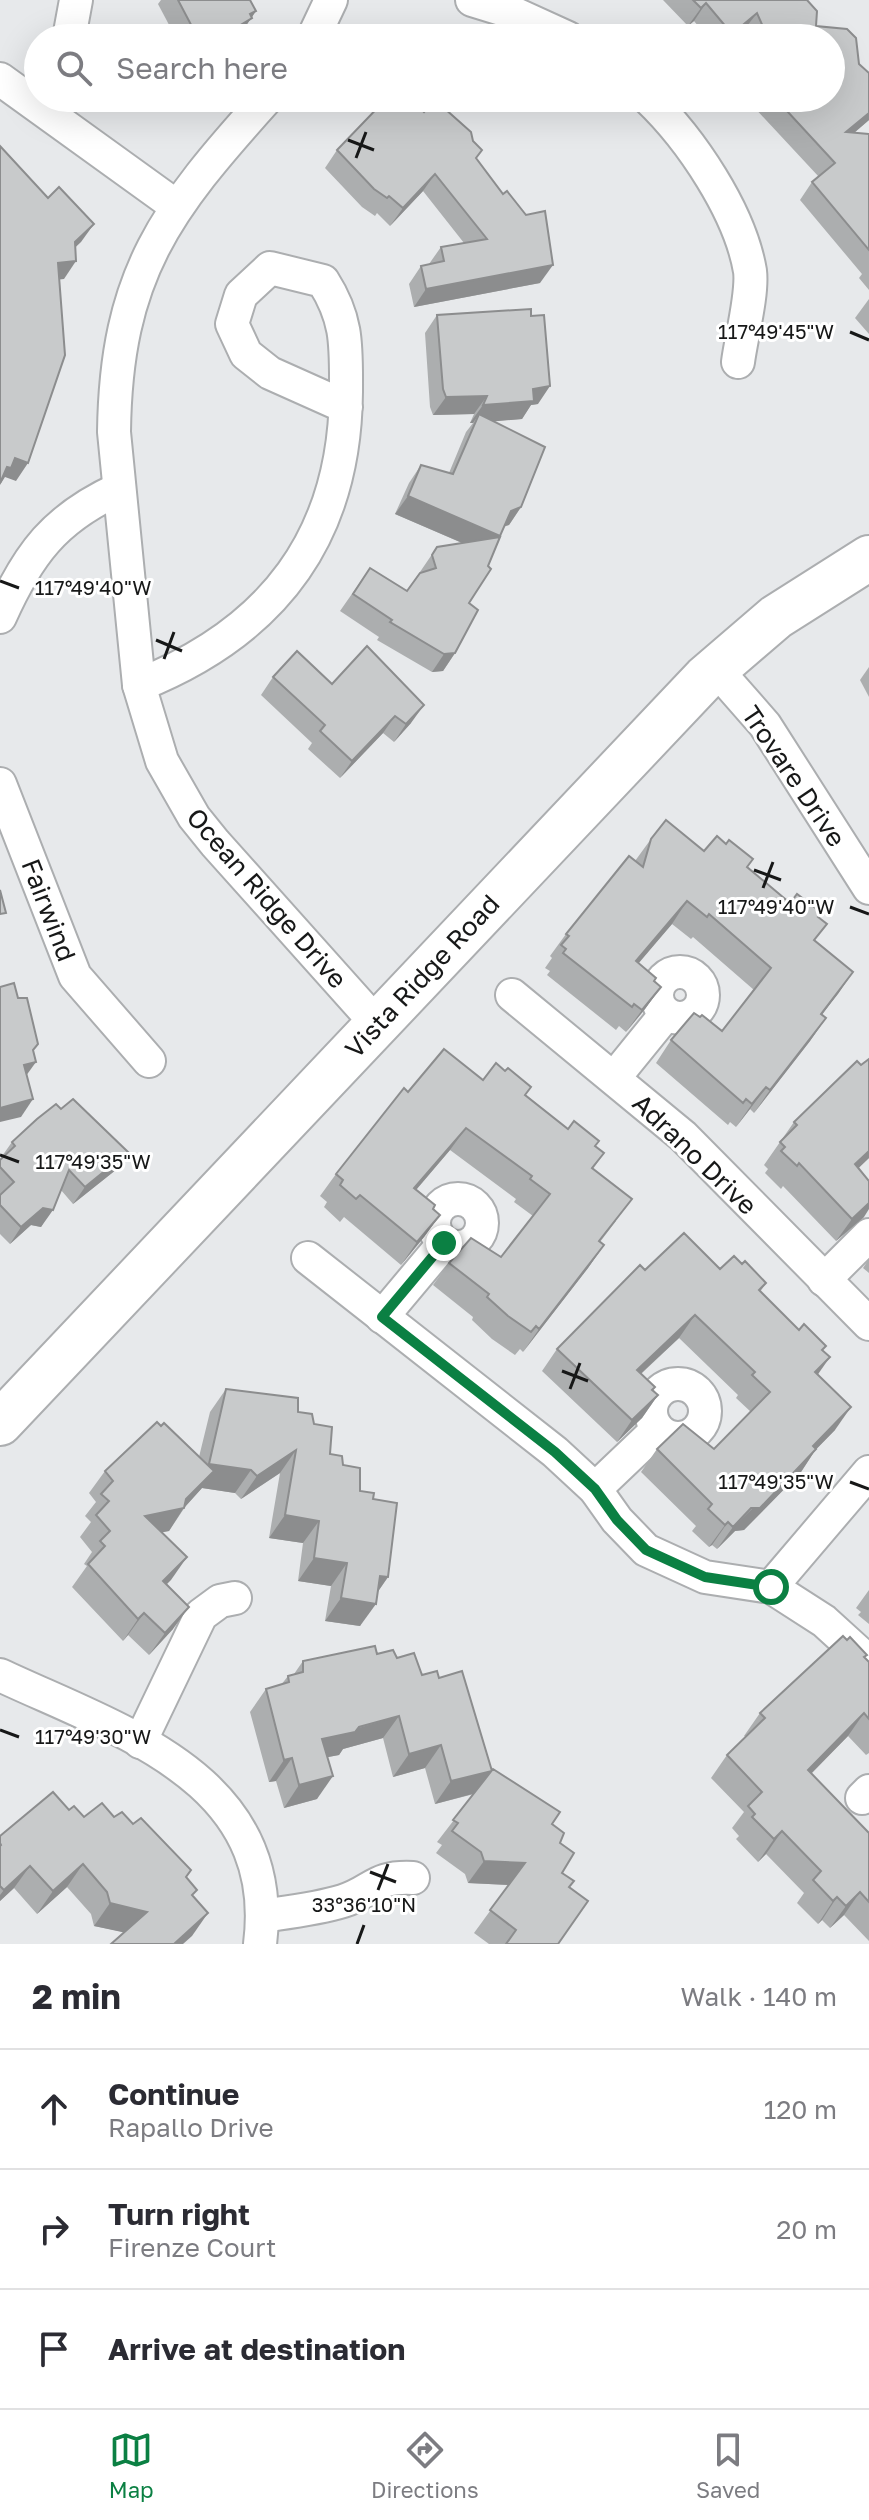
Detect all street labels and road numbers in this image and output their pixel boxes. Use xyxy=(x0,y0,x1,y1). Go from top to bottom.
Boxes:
street label: Trovare Drive xyxy=(736,700,852,852)
street label: Ocean Ridge Drive xyxy=(180,802,354,994)
street label: Fairwind xyxy=(15,854,83,966)
street label: Vista Ridge Road xyxy=(338,888,506,1064)
street label: Adrano Drive xyxy=(627,1087,763,1221)

